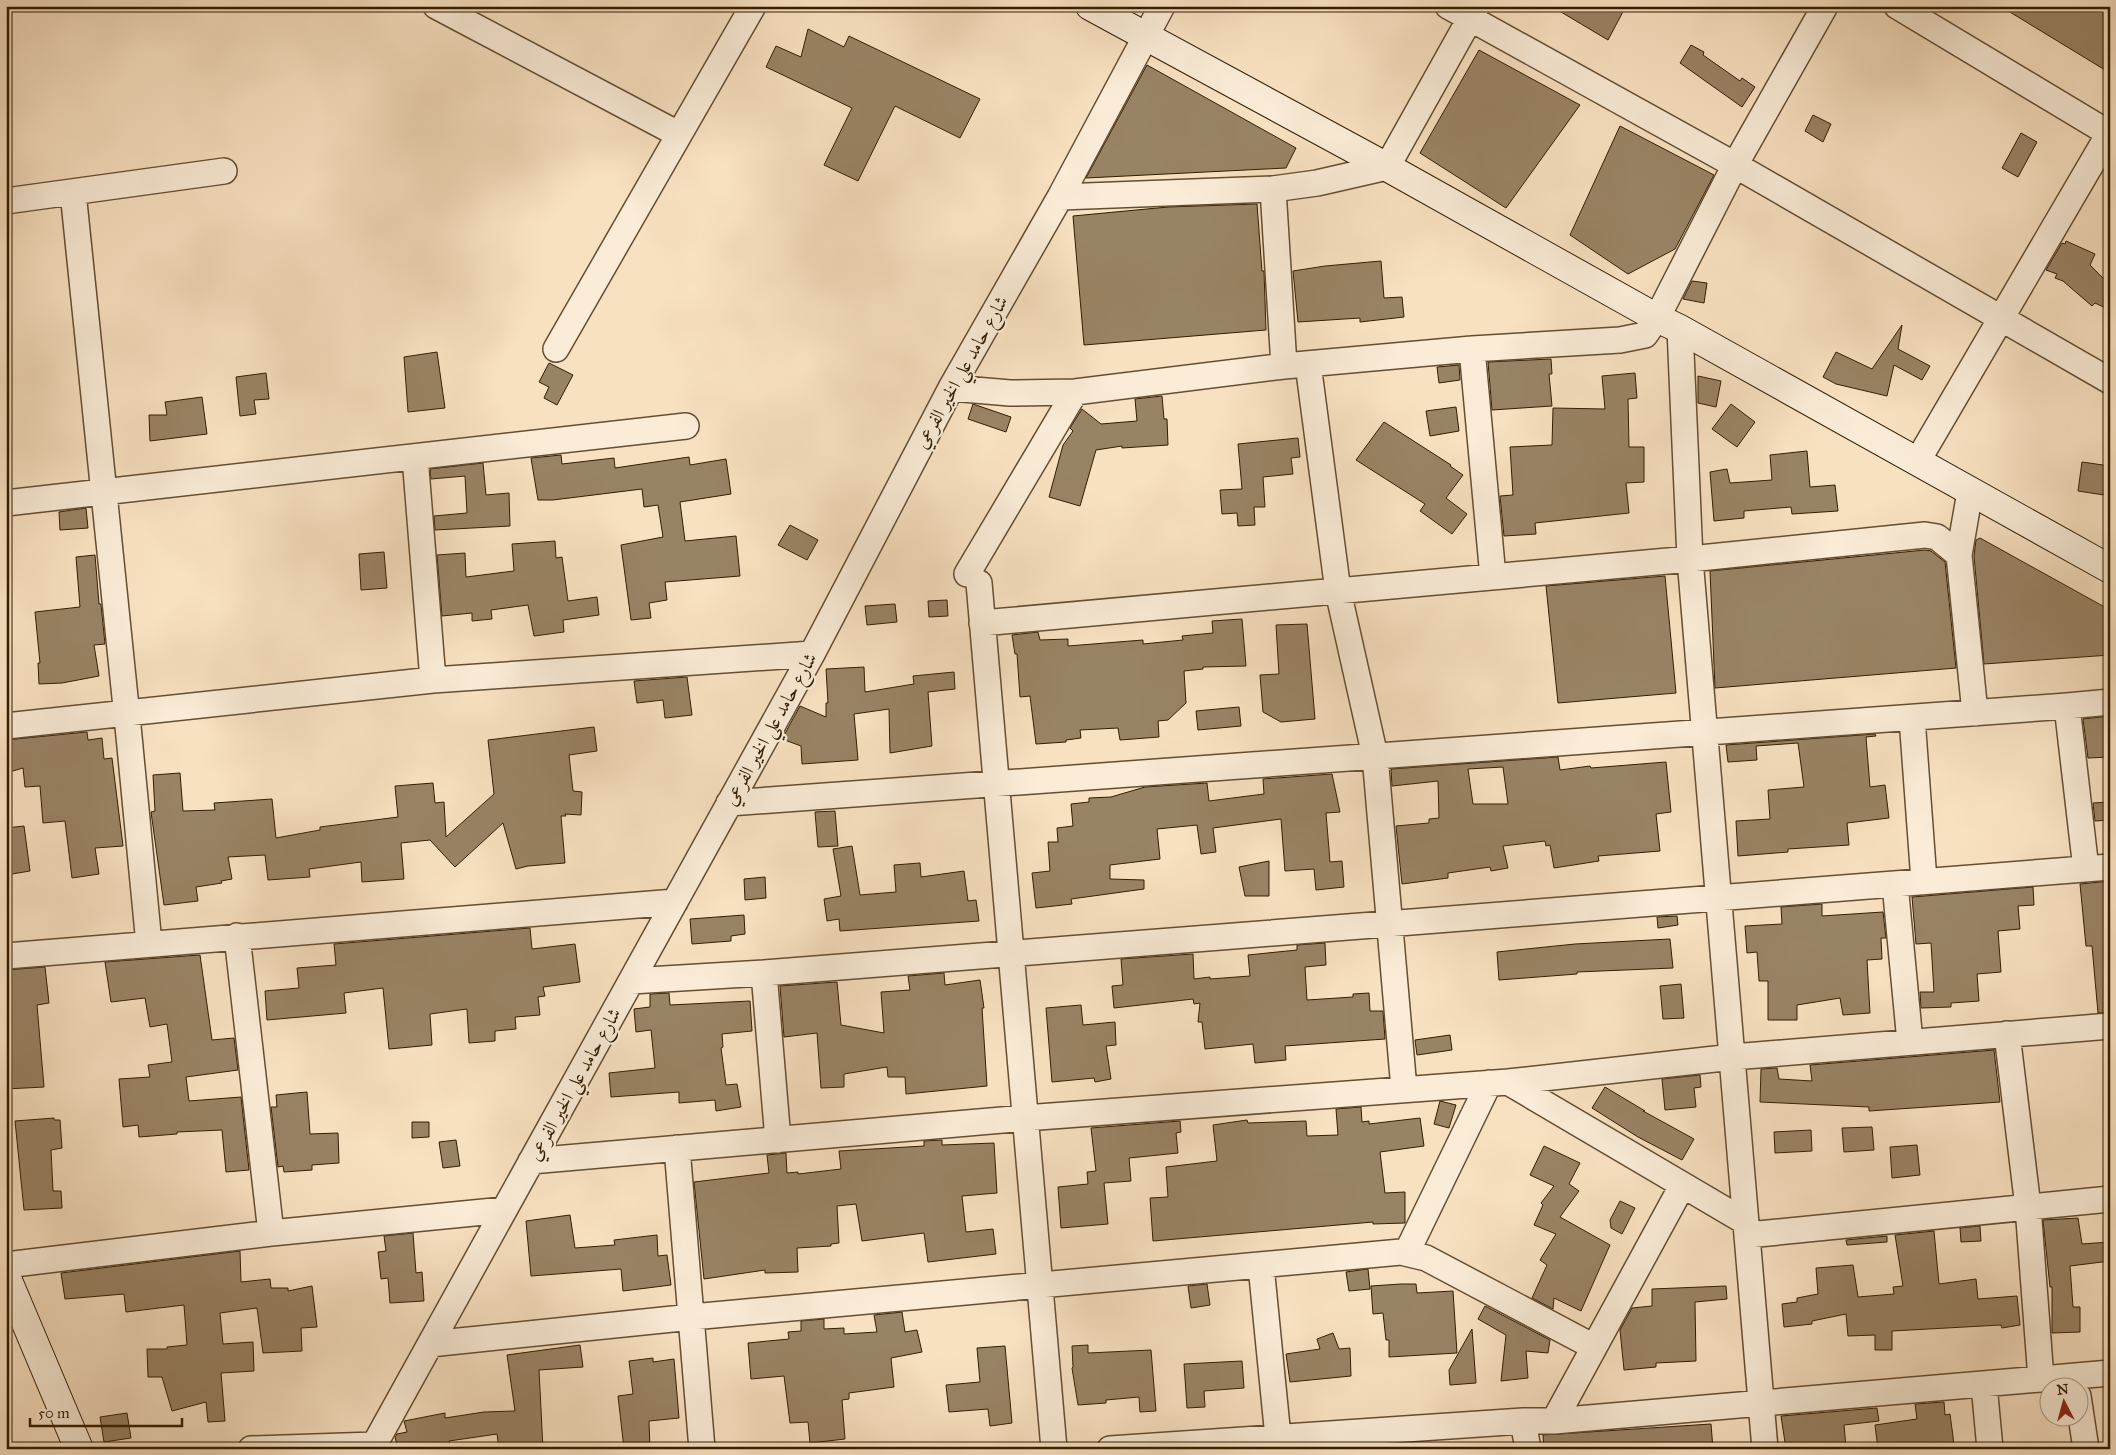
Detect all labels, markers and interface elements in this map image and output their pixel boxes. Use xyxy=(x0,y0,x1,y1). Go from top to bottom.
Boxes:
street label: شارع حامد علي الخير الفرعي xyxy=(909,291,1019,456)
street label: شارع حامد علي الخير الفرعي xyxy=(718,648,828,813)
street label: شارع حامد علي الخير الفرعي xyxy=(522,1003,632,1168)
north arrow xyxy=(2038,1378,2088,1428)
text: N xyxy=(2056,1380,2070,1399)
scale bar xyxy=(30,1395,182,1427)
text: 50 m xyxy=(38,1404,70,1422)

